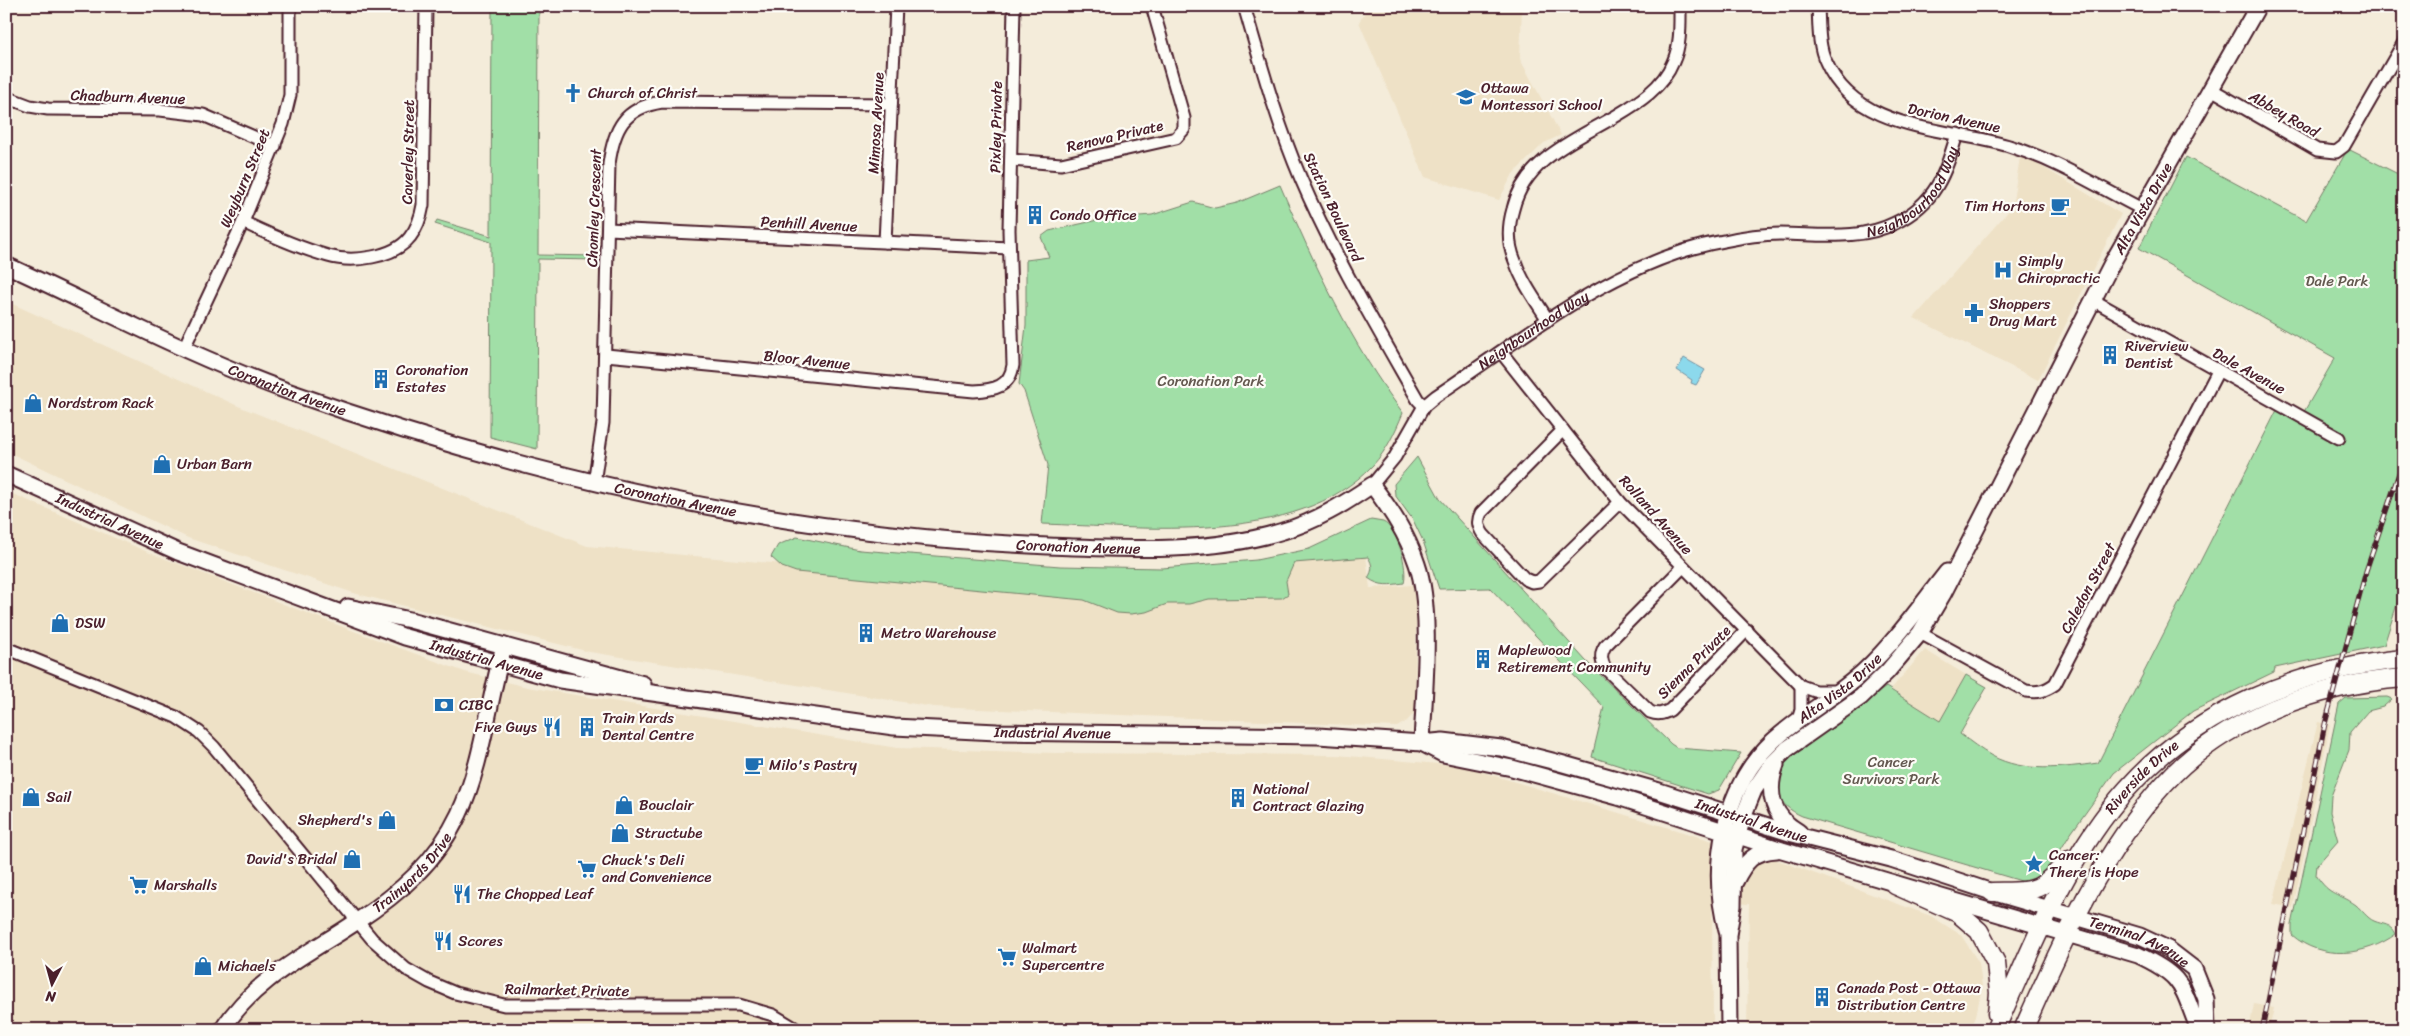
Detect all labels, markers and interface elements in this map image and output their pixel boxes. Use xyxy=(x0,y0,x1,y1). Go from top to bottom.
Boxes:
street label: Mimosa Avenue xyxy=(860,72,892,174)
place label: Ottawa Montessori School xyxy=(1481,75,1603,118)
place label: Church of Christ xyxy=(588,80,698,106)
street label: Pixley Private xyxy=(982,80,1010,173)
street label: Chadburn Avenue xyxy=(70,82,186,112)
church icon: Church of Christ xyxy=(562,82,584,104)
street label: Abbey Road xyxy=(2243,83,2325,145)
school or university icon: Ottawa Montessori School xyxy=(1455,86,1477,108)
street label: Dorion Avenue xyxy=(1905,95,2003,141)
street label: Caverley Street xyxy=(394,99,422,205)
street label: Renova Private xyxy=(1064,112,1166,160)
street label: Weyburn Street xyxy=(212,124,278,232)
street label: Neighbourhood Way xyxy=(1864,143,1965,245)
street label: Chomley Crescent xyxy=(579,148,609,268)
street label: Station Boulevard xyxy=(1296,148,1370,267)
street label: Alta Vista Drive xyxy=(2106,157,2180,260)
place label: Tim Hortons xyxy=(1964,193,2045,219)
cafe icon: Tim Hortons xyxy=(2049,195,2071,217)
place label: Condo Office xyxy=(1050,202,1136,228)
building icon: Condo Office xyxy=(1024,204,1046,226)
street label: Penhill Avenue xyxy=(760,208,859,240)
place label: Simply Chiropractic xyxy=(2018,248,2100,291)
hospital icon: Simply Chiropractic xyxy=(1992,259,2014,281)
park label: Dale Park xyxy=(2306,268,2368,294)
street label: Neighbourhood Way xyxy=(1472,284,1594,377)
place label: Shoppers Drug Mart xyxy=(1989,291,2057,334)
pharmacy icon: Shoppers Drug Mart xyxy=(1963,302,1985,324)
place label: Riverview Dentist xyxy=(2125,333,2189,376)
street label: Dale Avenue xyxy=(2208,340,2291,402)
street label: Bloor Avenue xyxy=(762,343,852,378)
building icon: Riverview Dentist xyxy=(2099,344,2121,366)
street label: Coronation Avenue xyxy=(224,356,350,424)
place label: Coronation Estates xyxy=(396,357,468,400)
building icon: Coronation Estates xyxy=(370,368,392,390)
park label: Coronation Park xyxy=(1158,368,1264,394)
place label: Nordstrom Rack xyxy=(48,390,154,416)
shop icon: Nordstrom Rack xyxy=(22,392,44,414)
place label: Urban Barn xyxy=(177,451,252,477)
shop icon: Urban Barn xyxy=(151,453,173,475)
street label: Rolland Avenue xyxy=(1613,469,1700,561)
street label: Coronation Avenue xyxy=(612,474,739,525)
street label: Industrial Avenue xyxy=(50,485,168,557)
street label: Coronation Avenue xyxy=(1016,531,1141,562)
street label: Caledon Street xyxy=(2053,537,2123,638)
place label: DSW xyxy=(75,610,105,636)
shop icon: DSW xyxy=(49,612,71,634)
street label: Sienna Private xyxy=(1651,619,1737,705)
place label: Metro Warehouse xyxy=(881,620,997,646)
building icon: Metro Warehouse xyxy=(855,622,877,644)
street label: Industrial Avenue xyxy=(426,631,546,688)
place label: Maplewood Retirement Community xyxy=(1498,637,1651,680)
street label: Alta Vista Drive xyxy=(1791,647,1889,731)
building icon: Maplewood Retirement Community xyxy=(1472,648,1494,670)
place label: CIBC xyxy=(459,692,493,718)
bank icon: CIBC xyxy=(433,694,455,716)
place label: Train Yards Dental Centre xyxy=(602,705,694,748)
place label: Five Guys xyxy=(475,714,538,740)
restaurant icon: Five Guys xyxy=(541,716,563,738)
building icon: Train Yards Dental Centre xyxy=(576,716,598,738)
street label: Industrial Avenue xyxy=(993,719,1111,746)
street label: Riverside Drive xyxy=(2098,733,2185,820)
park label: Cancer Survivors Park xyxy=(1843,749,1940,792)
place label: Milo's Pastry xyxy=(769,752,857,778)
cafe icon: Milo's Pastry xyxy=(743,754,765,776)
place label: National Contract Glazing xyxy=(1253,776,1364,819)
place label: Sail xyxy=(46,784,72,810)
shop icon: Sail xyxy=(20,786,42,808)
building icon: National Contract Glazing xyxy=(1227,787,1249,809)
street label: Industrial Avenue xyxy=(1691,790,1810,850)
place label: Bouclair xyxy=(639,792,695,818)
shop icon: Bouclair xyxy=(613,794,635,816)
place label: Shepherd's xyxy=(298,807,373,833)
shop icon: Shepherd's xyxy=(376,809,398,831)
place label: Structube xyxy=(635,820,703,846)
shop icon: Structube xyxy=(609,822,631,844)
street label: Trainyards Drive xyxy=(367,827,459,920)
place label: Cancer: There is Hope xyxy=(2049,842,2139,885)
place label: David's Bridal xyxy=(246,846,338,872)
place label: Chuck's Deli and Convenience xyxy=(602,847,712,890)
shop icon: David's Bridal xyxy=(341,848,363,870)
place icon: Cancer: There is Hope xyxy=(2023,853,2045,875)
supermarket icon: Chuck's Deli and Convenience xyxy=(576,858,598,880)
place label: Marshalls xyxy=(154,872,218,898)
supermarket icon: Marshalls xyxy=(128,874,150,896)
place label: The Chopped Leaf xyxy=(477,881,595,907)
restaurant icon: The Chopped Leaf xyxy=(451,883,473,905)
street label: Terminal Avenue xyxy=(2086,908,2196,974)
place label: Scores xyxy=(458,928,503,954)
restaurant icon: Scores xyxy=(432,930,454,952)
place label: Walmart Supercentre xyxy=(1022,935,1105,978)
supermarket icon: Walmart Supercentre xyxy=(996,946,1018,968)
place label: Michaels xyxy=(218,953,276,979)
shop icon: Michaels xyxy=(192,955,214,977)
north arrow xyxy=(28,958,78,1008)
place label: Canada Post - Ottawa Distribution Centre xyxy=(1837,975,1981,1018)
street label: Railmarket Private xyxy=(505,976,630,1004)
text: N xyxy=(44,983,58,1009)
building icon: Canada Post - Ottawa Distribution Centre xyxy=(1811,986,1833,1008)

